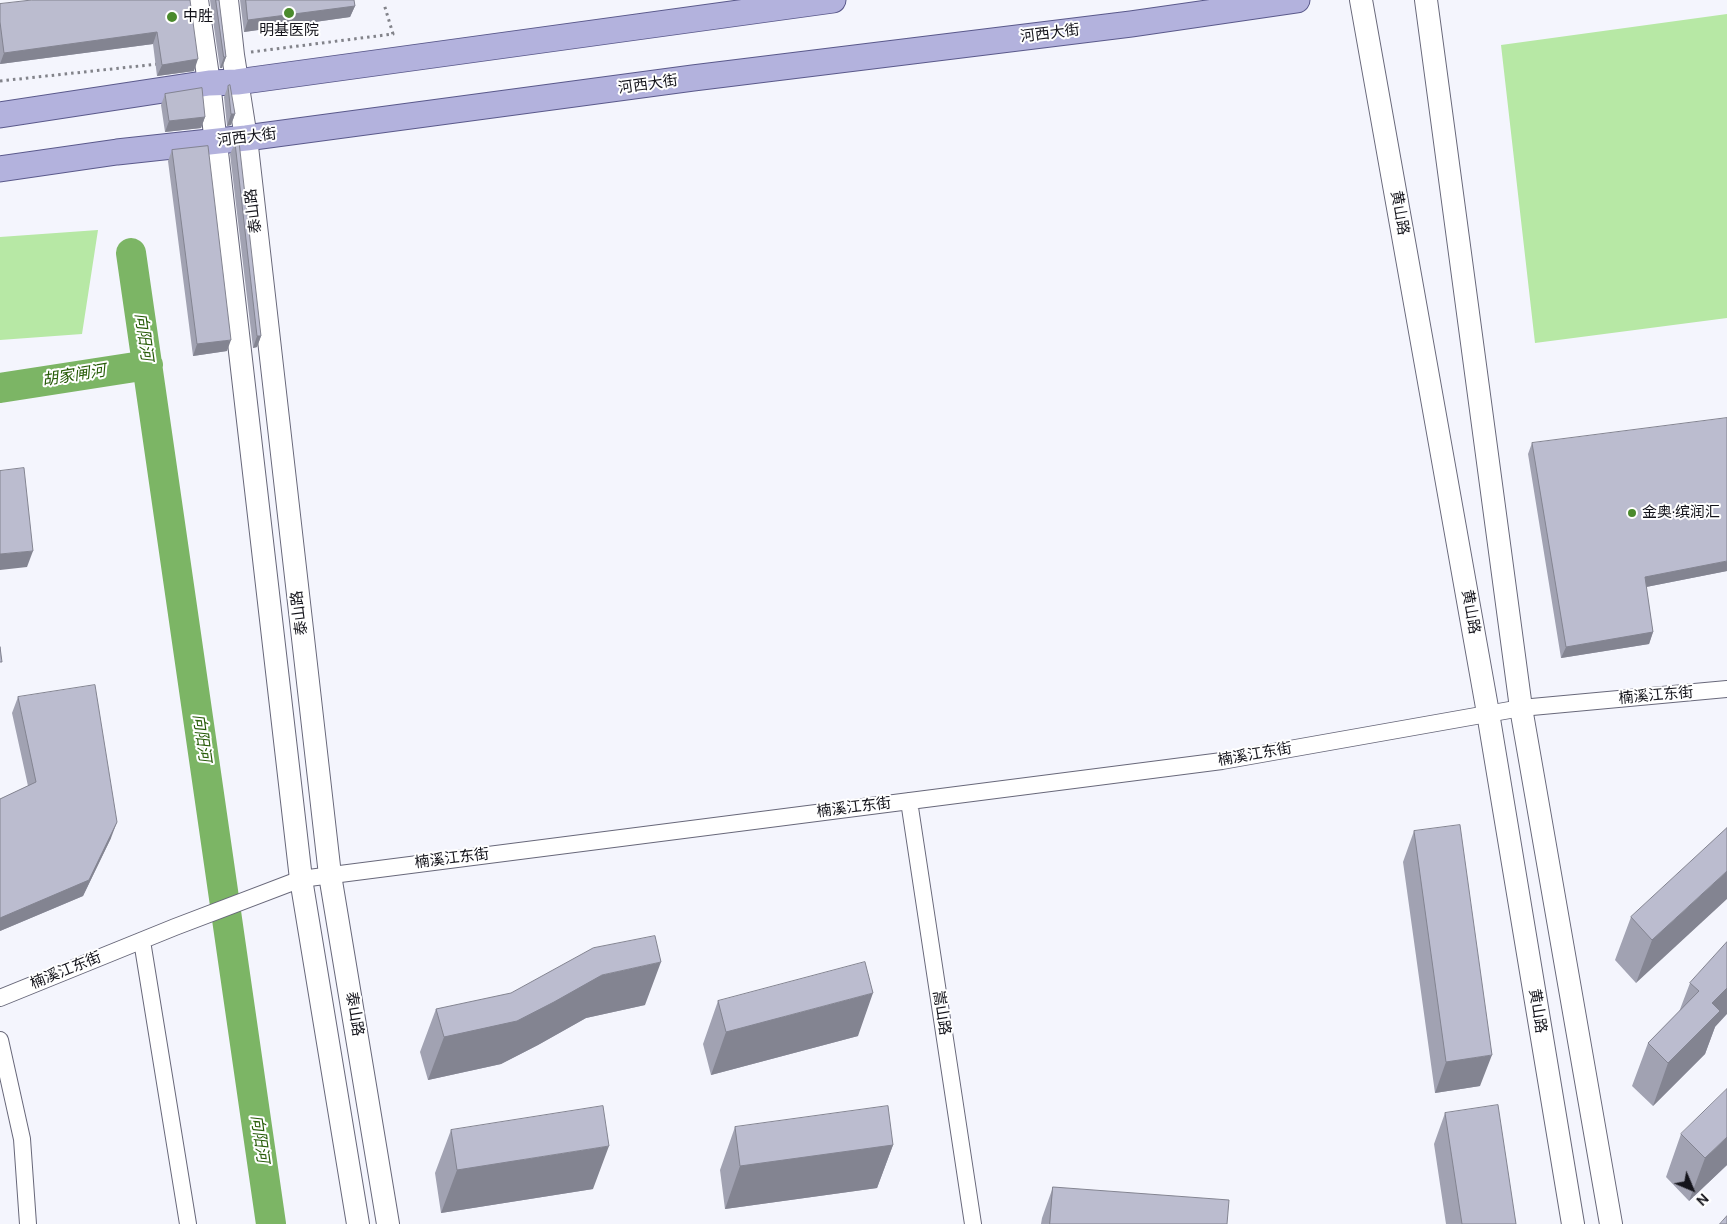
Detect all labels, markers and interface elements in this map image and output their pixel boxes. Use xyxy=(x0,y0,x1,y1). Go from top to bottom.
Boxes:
marker: 明基医院 xyxy=(282,6,296,20)
place label: 中胜 xyxy=(183,8,213,26)
marker: 中胜 xyxy=(165,10,179,24)
street label: 河西大街 xyxy=(1019,21,1081,47)
place label: 明基医院 xyxy=(259,22,319,40)
street label: 河西大街 xyxy=(617,72,679,98)
street label: 河西大街 xyxy=(216,125,278,151)
street label: 泰山路 xyxy=(242,188,266,234)
street label: 黄山路 xyxy=(1386,189,1412,237)
water label: 向阳河 xyxy=(130,312,156,362)
water label: 胡家闸河 xyxy=(41,362,107,390)
place label: 金奥·缤润汇 xyxy=(1642,504,1720,522)
marker: 金奥·缤润汇 xyxy=(1626,507,1638,519)
street label: 黄山路 xyxy=(1457,588,1483,636)
street label: 泰山路 xyxy=(288,590,312,636)
street label: 楠溪江东街 xyxy=(1618,684,1694,708)
water label: 向阳河 xyxy=(188,713,214,763)
street label: 楠溪江东街 xyxy=(1217,740,1293,770)
street label: 楠溪江东街 xyxy=(816,794,892,822)
street label: 楠溪江东街 xyxy=(414,845,490,873)
street label: 楠溪江东街 xyxy=(28,949,104,993)
street label: 黄山路 xyxy=(1525,987,1549,1035)
street label: 嵩山路 xyxy=(929,989,953,1037)
street label: 泰山路 xyxy=(342,990,366,1038)
water label: 向阳河 xyxy=(246,1114,272,1164)
north arrow xyxy=(1667,1164,1717,1214)
text: N xyxy=(1693,1190,1713,1210)

